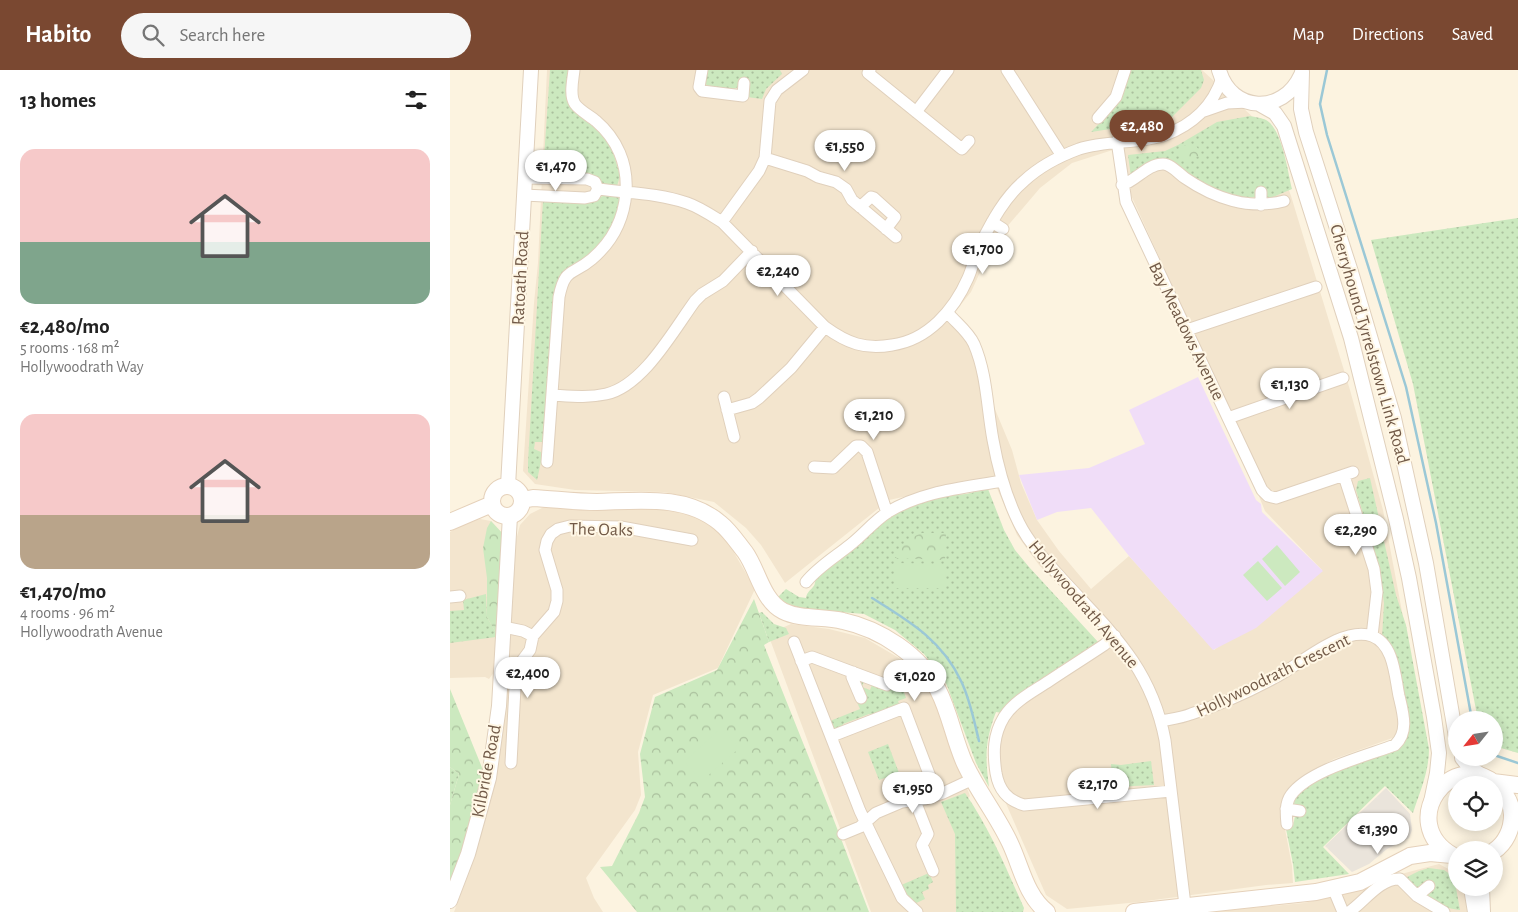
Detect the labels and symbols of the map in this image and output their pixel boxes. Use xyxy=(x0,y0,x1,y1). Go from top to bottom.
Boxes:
pin: €2,480 xyxy=(1101,109,1183,152)
pin: €1,550 xyxy=(804,129,886,172)
pin: €1,470 xyxy=(515,150,597,192)
street label: Cherryhound Tyrrelstown Link Road xyxy=(1326,222,1412,466)
street label: Ratoath Road xyxy=(510,230,532,326)
pin: €1,700 xyxy=(942,232,1024,275)
pin: €2,240 xyxy=(737,254,819,297)
street label: Bay Meadows Avenue xyxy=(1145,260,1227,403)
pin: €1,130 xyxy=(1249,368,1331,410)
pin: €1,210 xyxy=(833,398,915,441)
pin: €2,290 xyxy=(1315,514,1397,556)
street label: The Oaks xyxy=(569,520,633,540)
street label: Hollywoodrath Avenue xyxy=(1025,537,1142,672)
street label: Hollywoodrath Crescent xyxy=(1194,631,1353,721)
pin: €2,400 xyxy=(487,656,569,699)
pin: €1,020 xyxy=(874,660,956,702)
north arrow xyxy=(1448,711,1502,766)
street label: Kilbride Road xyxy=(469,723,505,819)
pin: €2,170 xyxy=(1057,768,1139,810)
pin: €1,950 xyxy=(872,772,954,814)
pin: €1,390 xyxy=(1337,812,1419,855)

